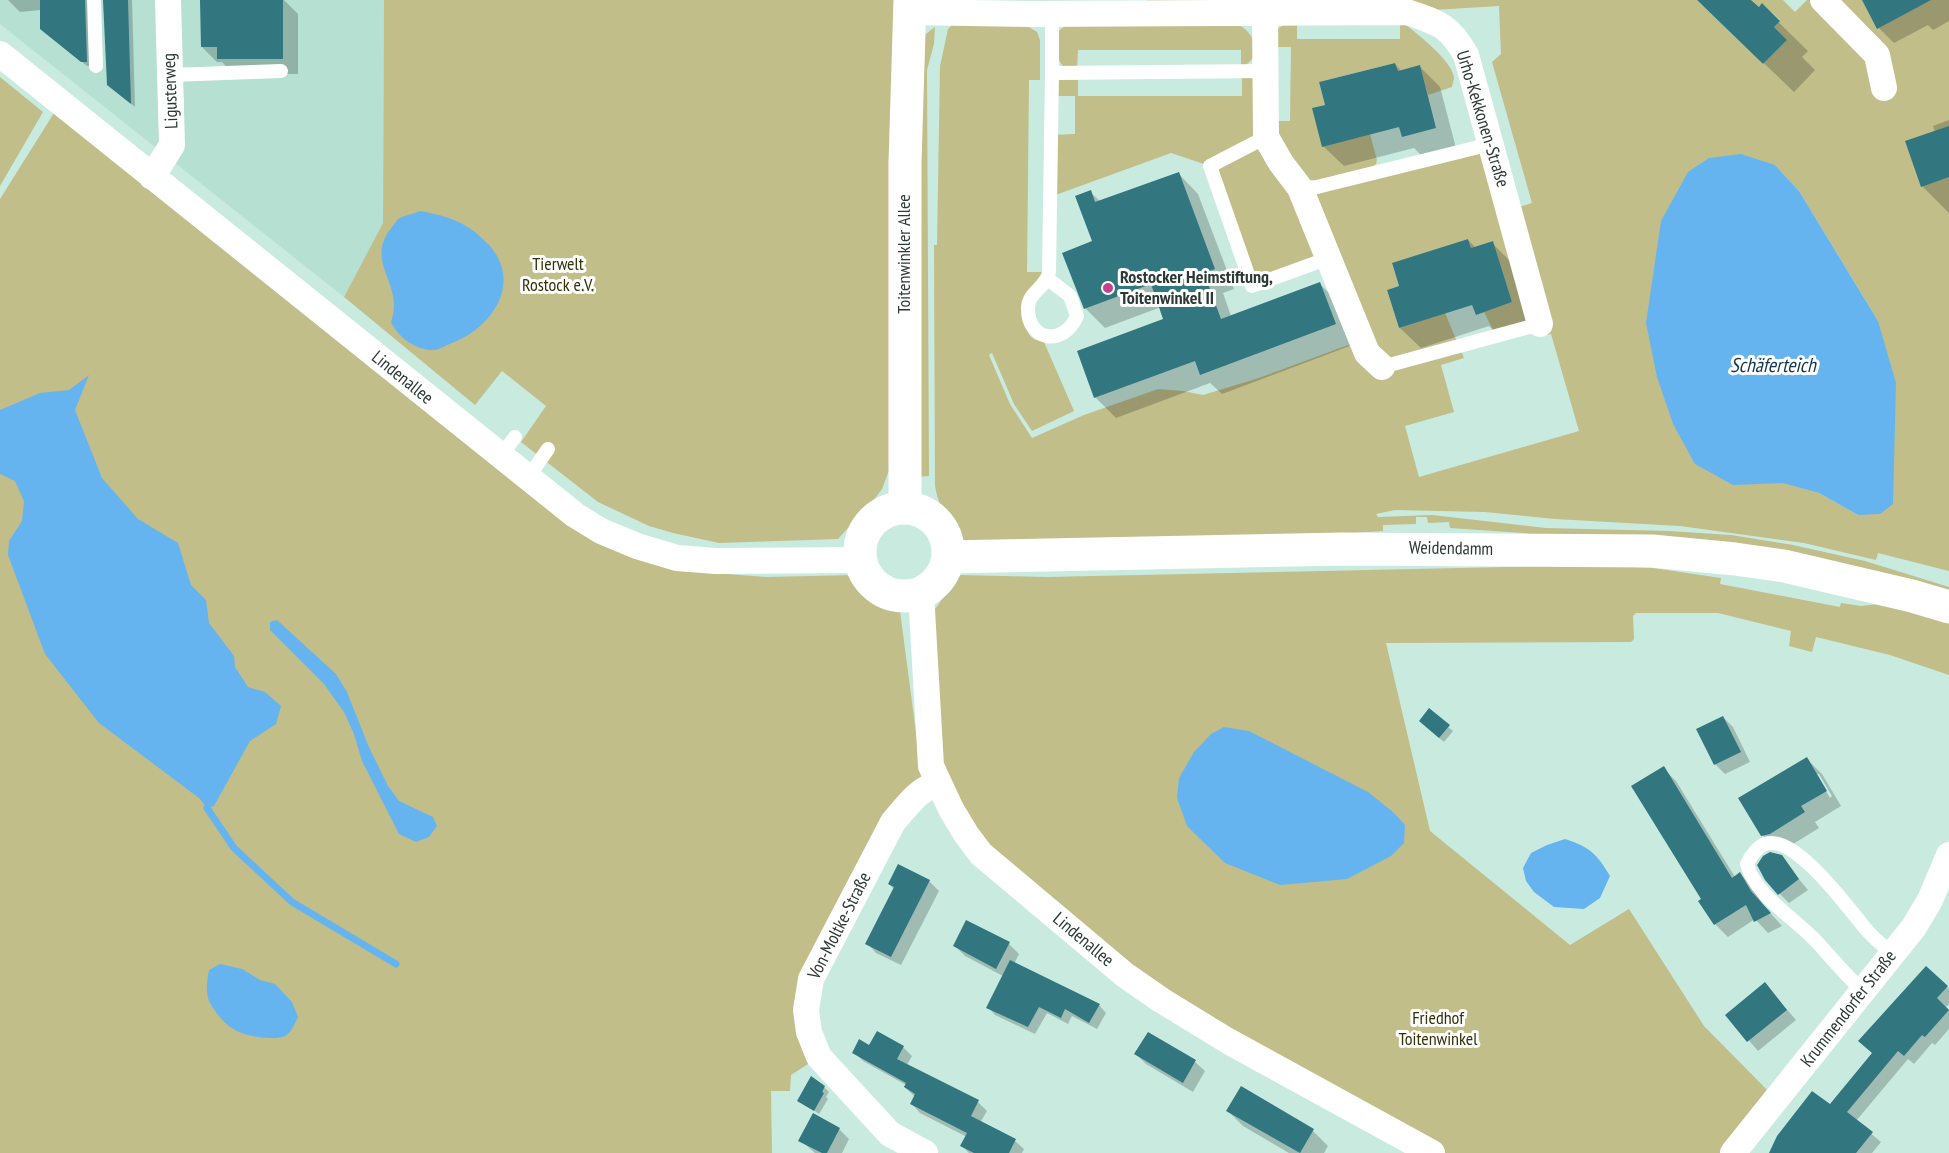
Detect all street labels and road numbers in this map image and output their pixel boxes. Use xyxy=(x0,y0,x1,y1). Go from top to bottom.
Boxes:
street label: Urho-Kekkonen-Straße xyxy=(1451,48,1513,190)
street label: Ligusterweg xyxy=(159,53,183,129)
street label: Toitenwinkler Allee xyxy=(894,194,916,314)
street label: Lindenallee xyxy=(367,347,437,409)
street label: Weidendamm xyxy=(1409,537,1493,561)
street label: Von-Moltke-Straße xyxy=(804,869,876,983)
street label: Lindenallee xyxy=(1048,908,1118,972)
street label: Krummendorfer Straße xyxy=(1797,946,1901,1072)

